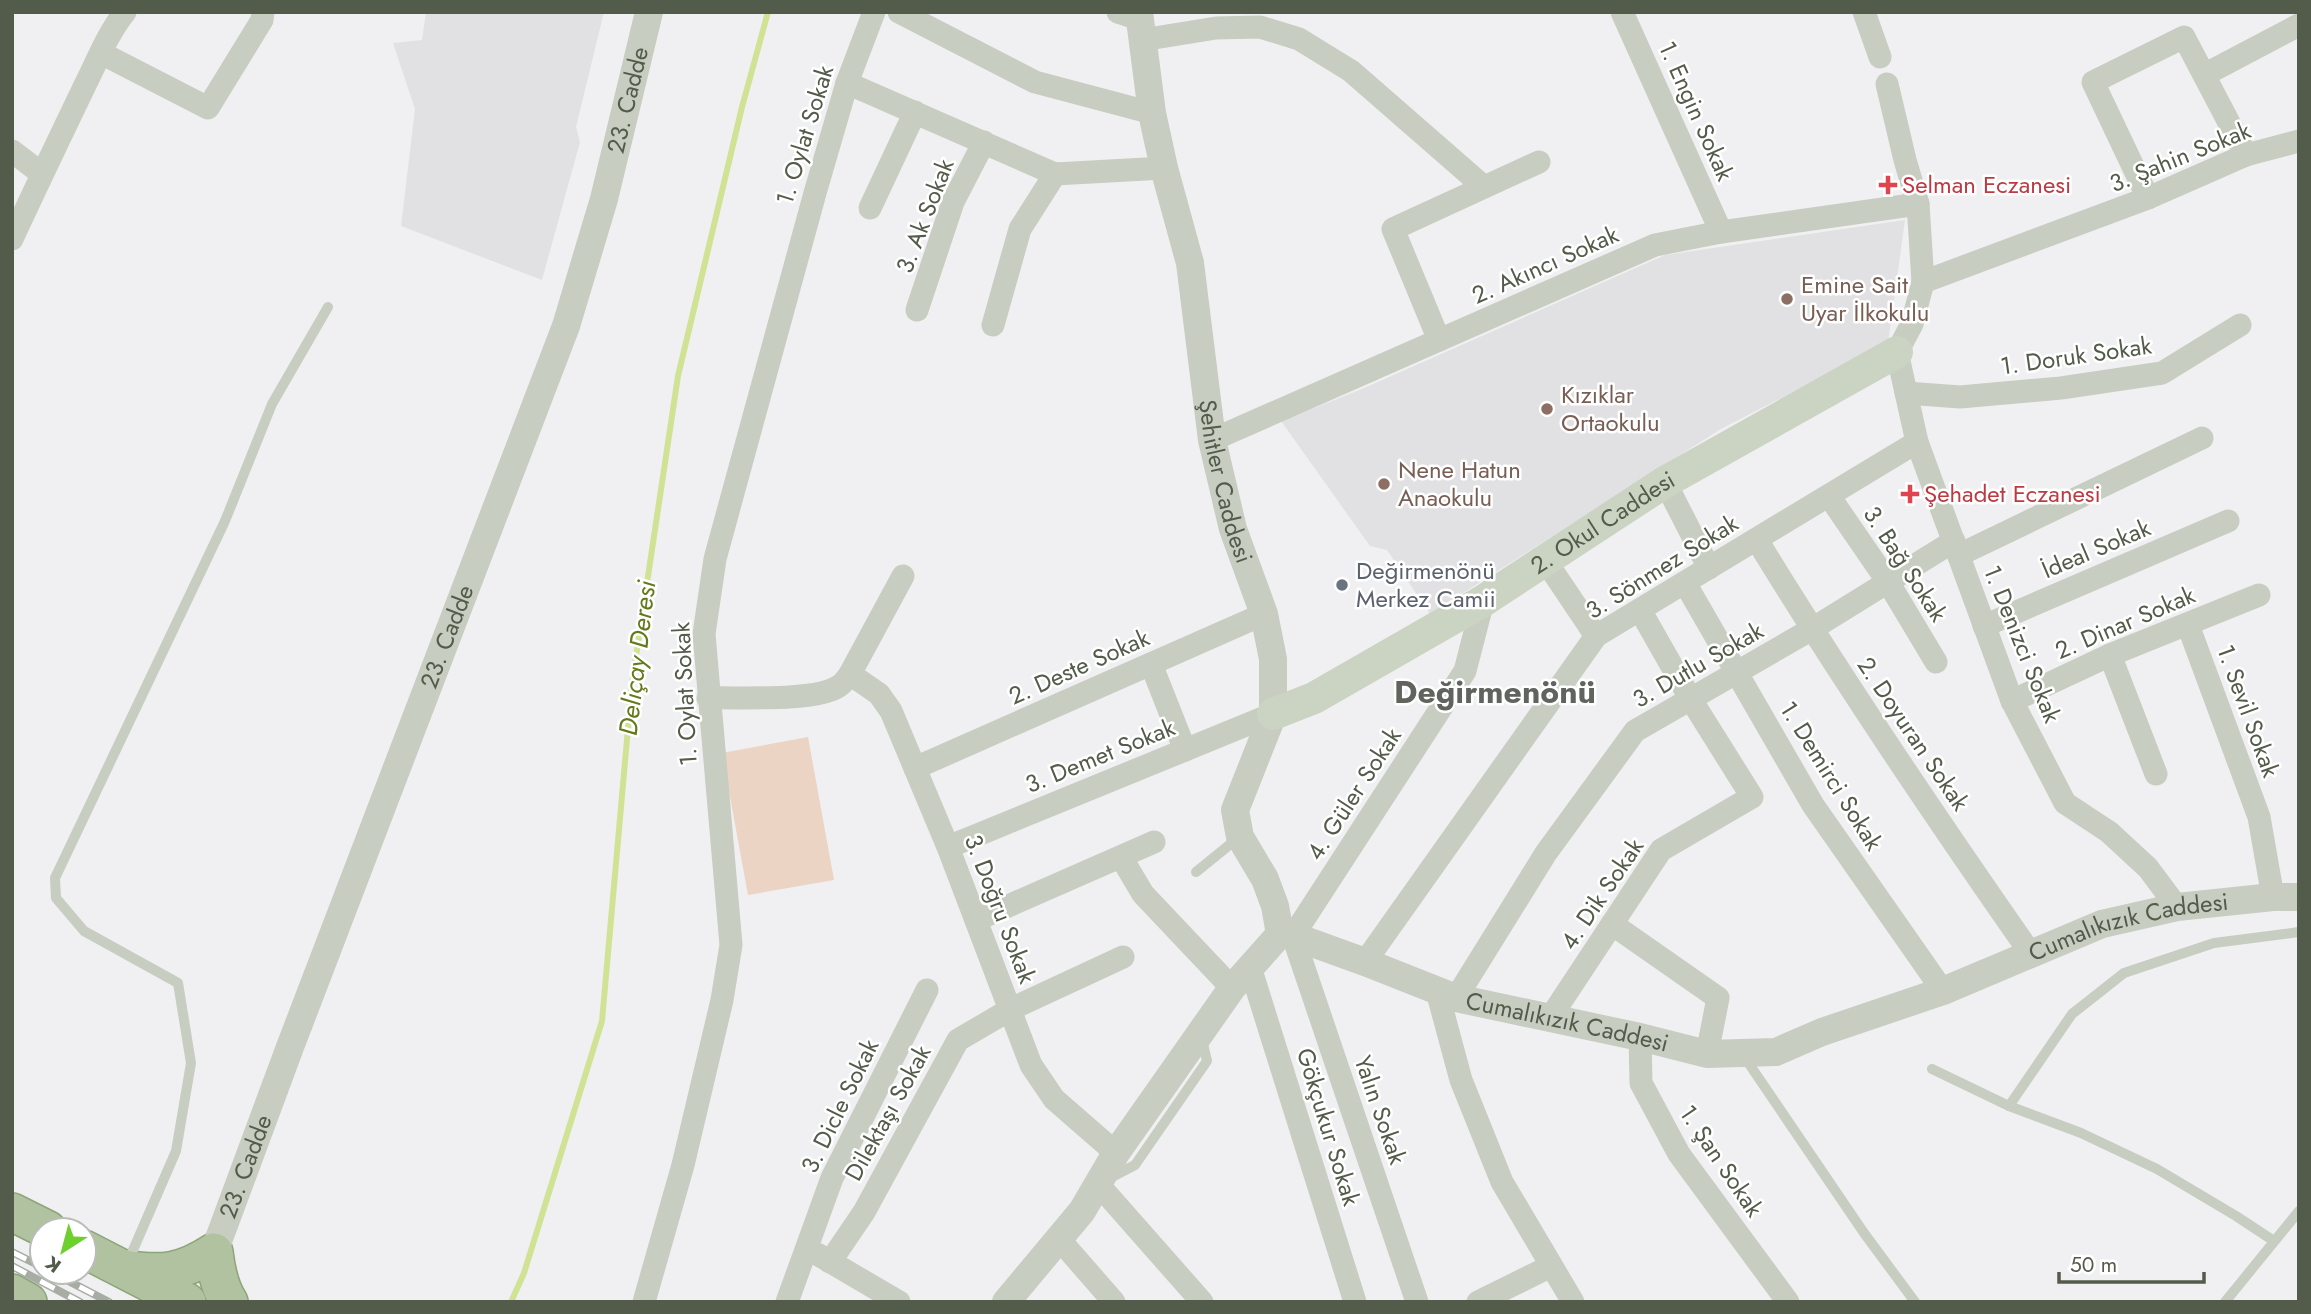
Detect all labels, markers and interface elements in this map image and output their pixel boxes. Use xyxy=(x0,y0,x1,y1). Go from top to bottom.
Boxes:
street label: 1. Engin Sokak xyxy=(1650,35,1743,187)
street label: 23. Cadde xyxy=(598,43,657,157)
street label: 1. Oylat Sokak xyxy=(767,60,842,209)
street label: 3. Şahin Sokak xyxy=(2104,112,2256,201)
street label: 3. Ak Sokak xyxy=(887,153,962,278)
place label: Selman Eczanesi xyxy=(1902,167,2071,202)
marker: Selman Eczanesi xyxy=(1880,177,1896,193)
street label: 2. Akıncı Sokak xyxy=(1466,216,1624,312)
place label: Emine Sait Uyar İlkokulu xyxy=(1801,267,1929,330)
marker: Emine Sait Uyar İlkokulu xyxy=(1779,291,1795,307)
street label: 1. Doruk Sokak xyxy=(1998,328,2154,383)
place label: Kızıklar Ortaokulu xyxy=(1561,377,1660,440)
street label: Şehitler Caddesi xyxy=(1190,398,1262,568)
marker: Kızıklar Ortaokulu xyxy=(1539,401,1555,417)
place label: Nene Hatun Anaokulu xyxy=(1398,452,1521,515)
street label: 2. Okul Caddesi xyxy=(1523,462,1681,582)
marker: Nene Hatun Anaokulu xyxy=(1376,476,1392,492)
place label: Şehadet Eczanesi xyxy=(1924,476,2101,511)
marker: Şehadet Eczanesi xyxy=(1902,486,1918,502)
street label: 3. Bağ Sokak xyxy=(1855,499,1956,629)
street label: 3. Sönmez Sokak xyxy=(1579,505,1745,627)
street label: İdeal Sokak xyxy=(2036,510,2156,587)
place label: Değirmenönü Merkez Camii xyxy=(1356,553,1496,616)
street label: 1. Denizci Sokak xyxy=(1975,560,2070,728)
marker: Değirmenönü Merkez Camii xyxy=(1334,577,1350,593)
street label: 2. Dinar Sokak xyxy=(2049,577,2201,668)
water label: Deliçay Deresi xyxy=(609,578,665,738)
street label: 23. Cadde xyxy=(411,580,482,693)
street label: 3. Dutlu Sokak xyxy=(1626,613,1770,716)
street label: 2. Deste Sokak xyxy=(1003,620,1155,713)
street label: 1. Oylat Sokak xyxy=(663,621,706,767)
street label: 1. Sevil Sokak xyxy=(2208,640,2289,782)
street label: 2. Doyuran Sokak xyxy=(1849,650,1978,818)
district label: Değirmenönü xyxy=(1394,669,1596,715)
street label: 1. Demirci Sokak xyxy=(1771,694,1892,858)
street label: 3. Demet Sokak xyxy=(1020,709,1180,802)
street label: 4. Güler Sokak xyxy=(1298,720,1410,867)
street label: 3. Doğru Sokak xyxy=(956,829,1045,989)
street label: 4. Dik Sokak xyxy=(1551,831,1652,956)
street label: Cumalıkızık Caddesi xyxy=(2023,884,2230,970)
street label: Cumalıkızık Caddesi xyxy=(1463,983,1672,1061)
street label: 3. Dicle Sokak xyxy=(792,1032,887,1179)
street label: Dilektaşı Sokak xyxy=(836,1038,940,1187)
street label: Gökçukur Sokak xyxy=(1288,1044,1369,1210)
street label: Yalın Sokak xyxy=(1346,1051,1416,1169)
street label: 1. Şan Sokak xyxy=(1671,1098,1772,1224)
street label: 23. Cadde xyxy=(210,1110,280,1223)
north arrow xyxy=(28,1216,98,1286)
scale bar xyxy=(2059,1240,2204,1284)
text: K xyxy=(39,1249,67,1279)
text: 50 m xyxy=(2070,1250,2117,1280)

